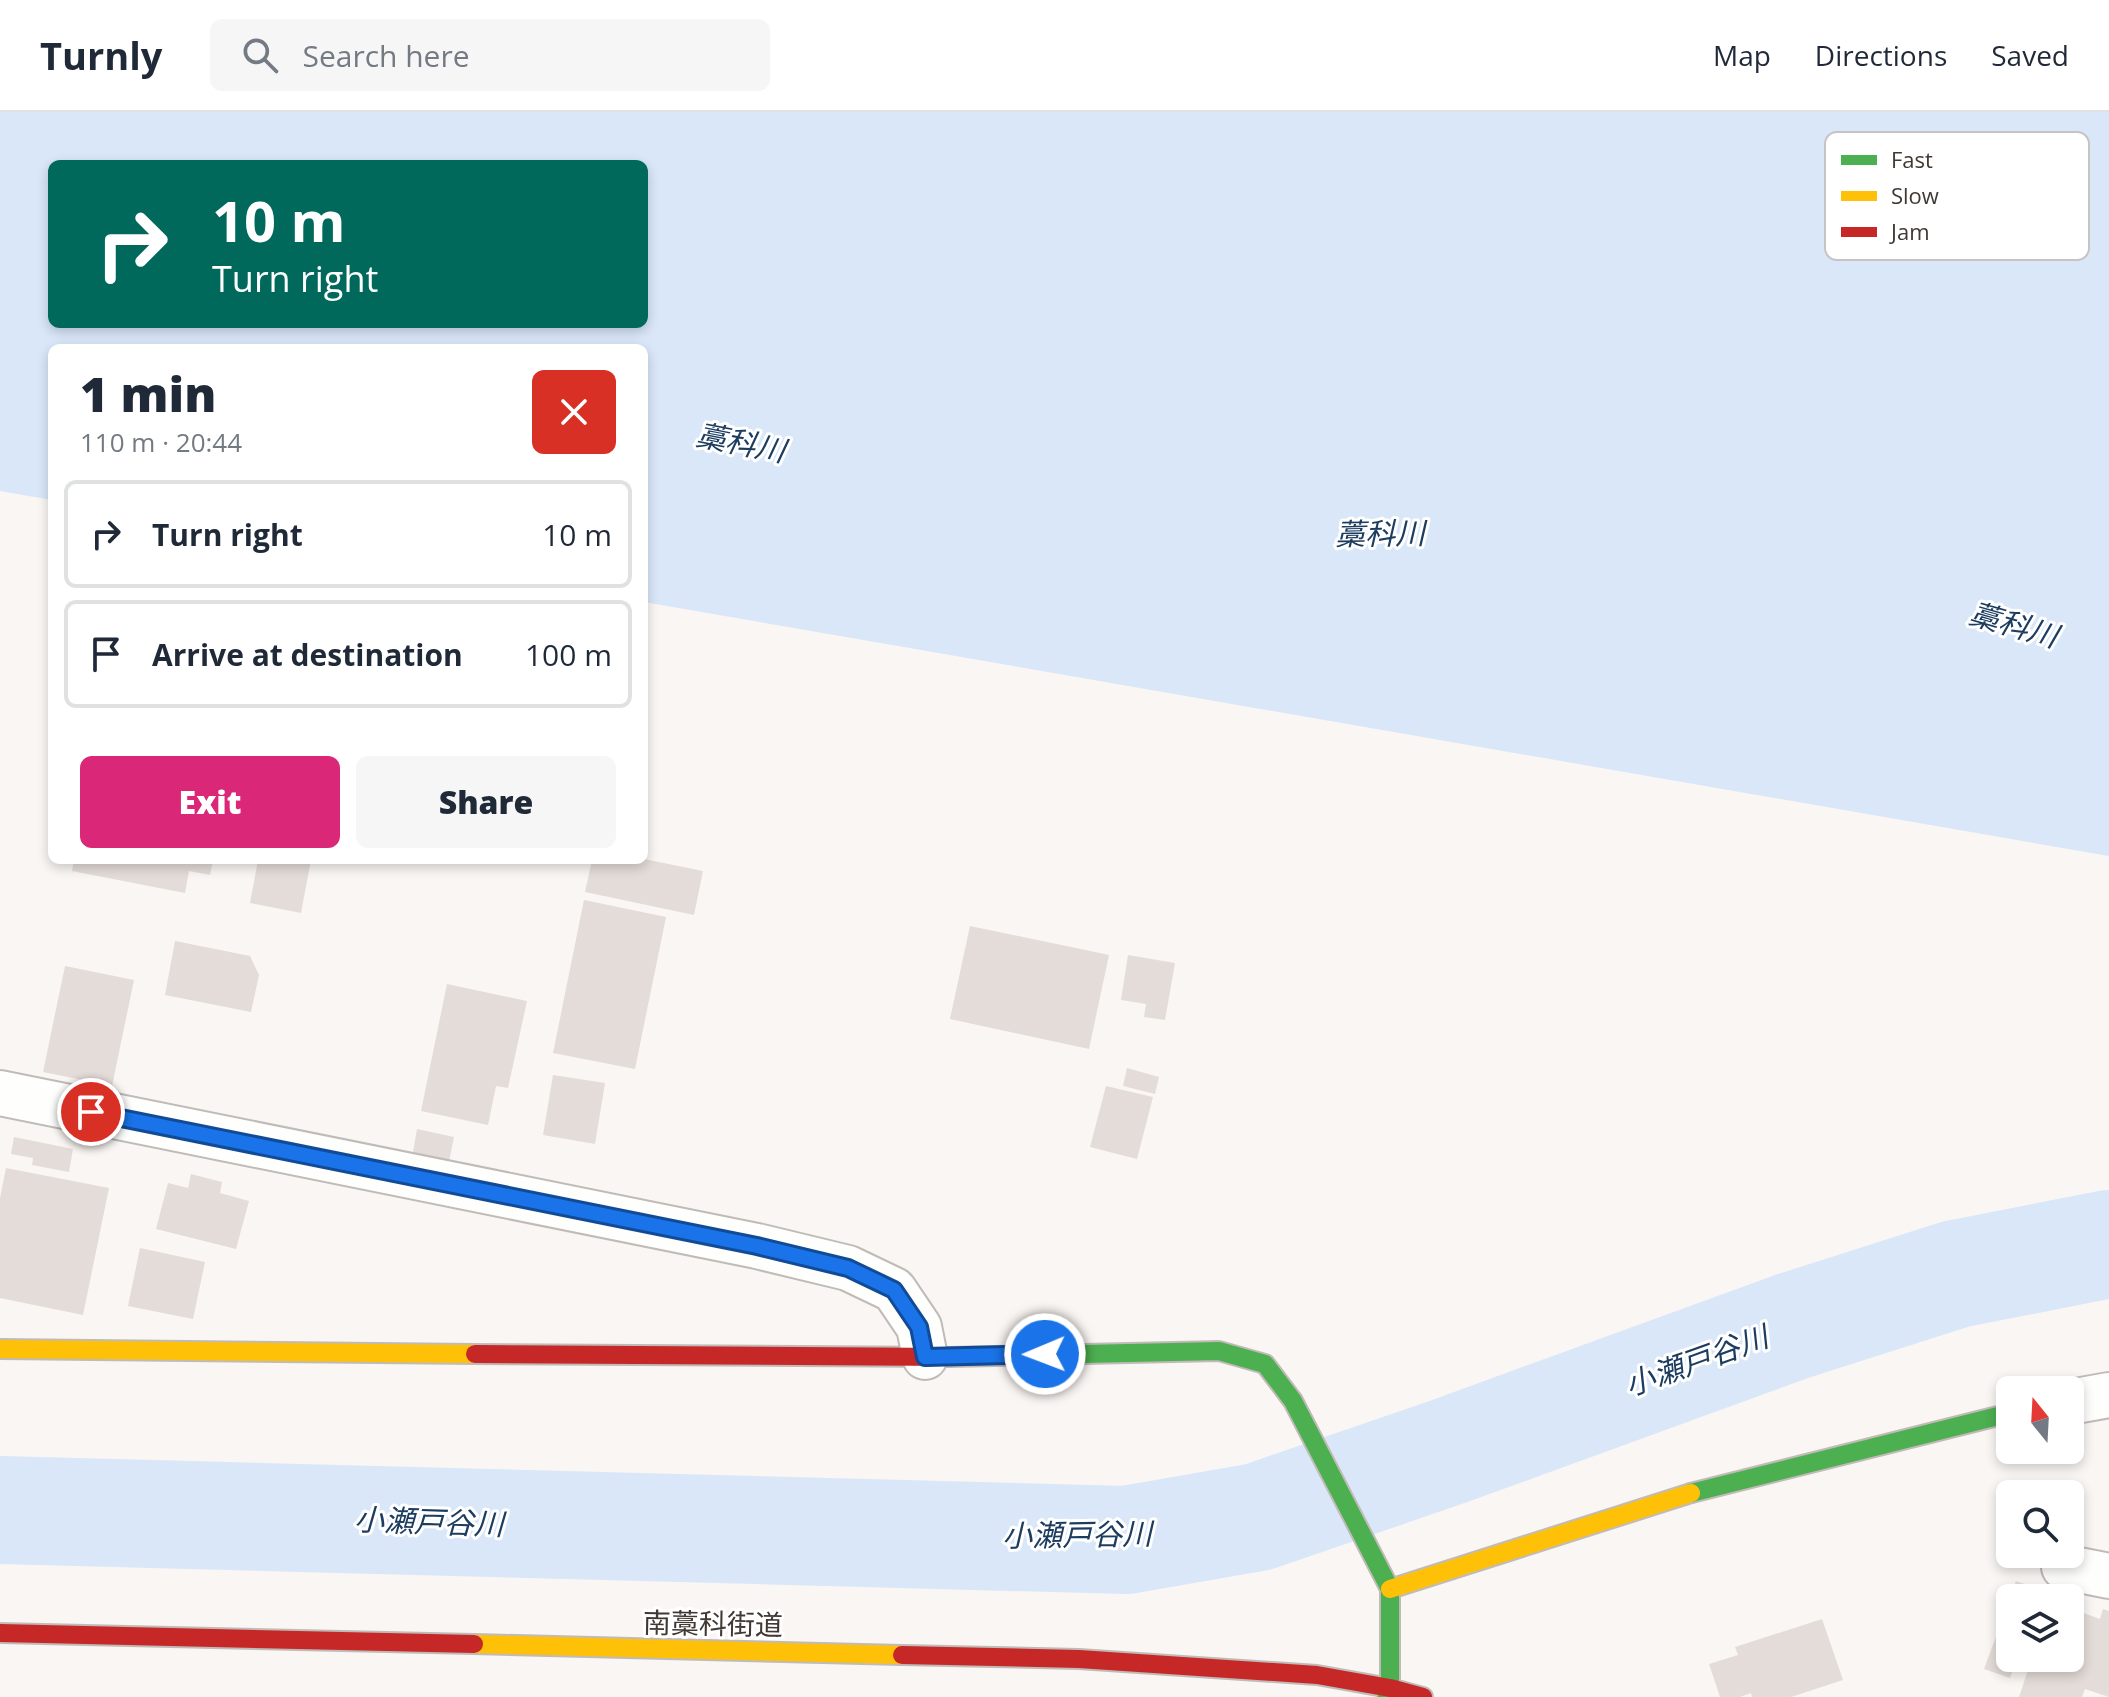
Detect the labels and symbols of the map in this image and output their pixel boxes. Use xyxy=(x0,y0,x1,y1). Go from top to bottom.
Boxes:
legend xyxy=(1825,132,2089,260)
text: Fast xyxy=(1891,144,1933,174)
text: Slow xyxy=(1891,180,1939,210)
text: Jam xyxy=(1889,216,1930,246)
water label: 藁科川 xyxy=(693,413,792,471)
water label: 藁科川 xyxy=(1335,512,1428,554)
water label: 藁科川 xyxy=(1965,592,2066,657)
pin xyxy=(57,1078,125,1146)
position arrow xyxy=(1003,1312,1087,1396)
water label: 小瀬戸谷川 xyxy=(1619,1314,1776,1405)
north arrow xyxy=(1996,1376,2084,1464)
water label: 小瀬戸谷川 xyxy=(353,1498,508,1544)
water label: 小瀬戸谷川 xyxy=(1002,1512,1155,1556)
street label: 南藁科街道 xyxy=(643,1603,783,1643)

